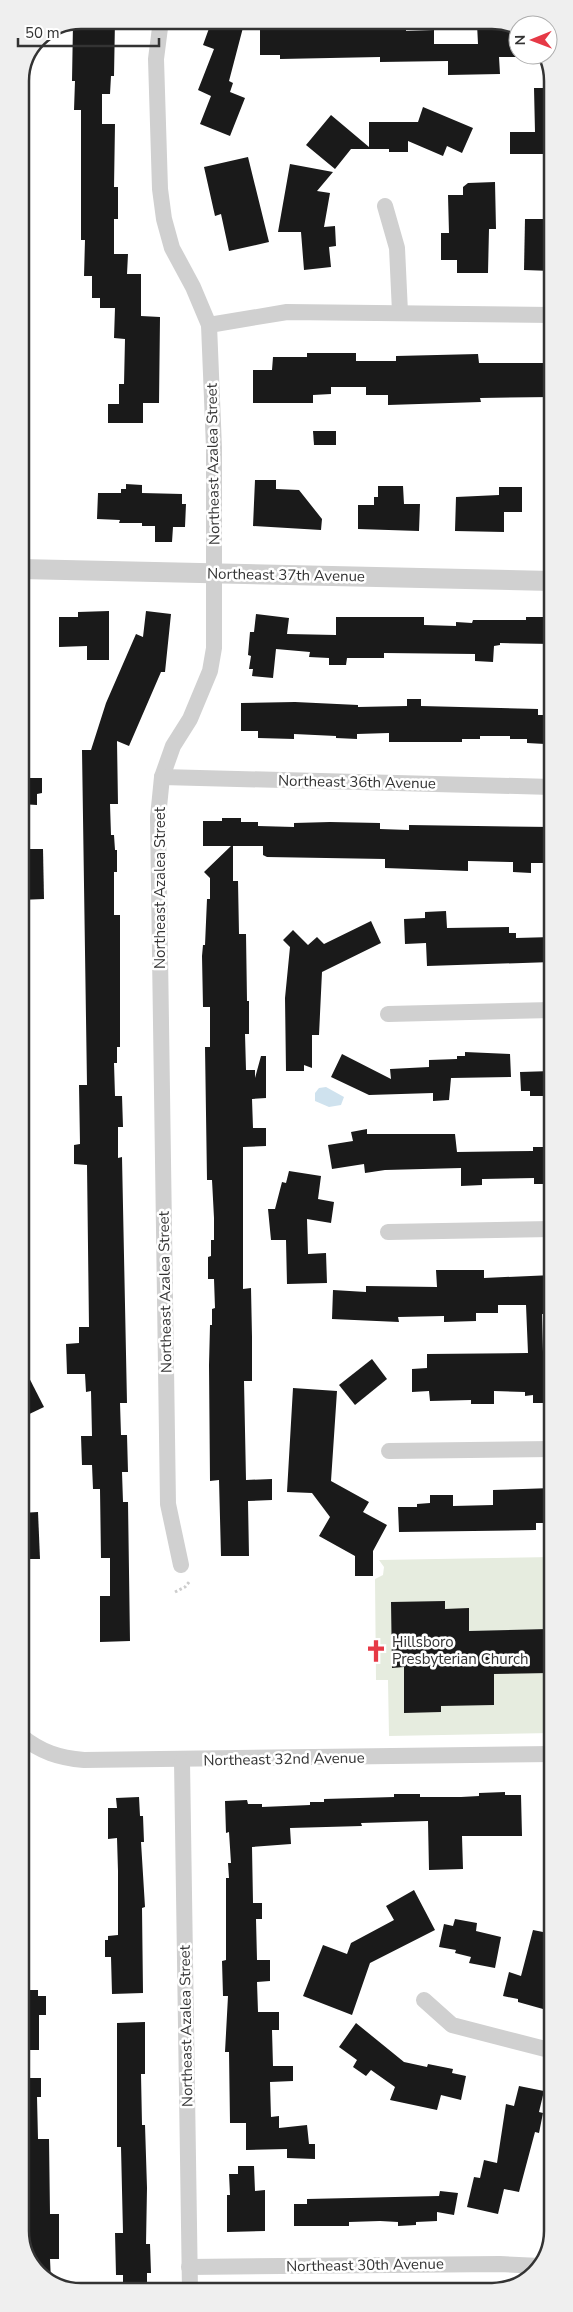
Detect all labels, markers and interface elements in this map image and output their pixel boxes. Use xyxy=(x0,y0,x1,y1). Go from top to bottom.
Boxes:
scale bar xyxy=(18,15,159,47)
north arrow xyxy=(508,15,558,65)
text: 50 m xyxy=(25,23,60,43)
text: N xyxy=(511,35,530,46)
street label: Northeast Azalea Street xyxy=(202,382,224,545)
street label: Northeast 37th Avenue xyxy=(207,564,365,586)
street label: Northeast 36th Avenue xyxy=(278,771,436,793)
street label: Northeast Azalea Street xyxy=(150,806,170,969)
street label: Northeast Azalea Street xyxy=(154,1210,176,1373)
place label: Hillsboro Presbyterian Church xyxy=(392,1632,528,1669)
church icon: Hillsboro Presbyterian Church xyxy=(363,1638,389,1664)
street label: Northeast 32nd Avenue xyxy=(203,1748,365,1770)
street label: Northeast Azalea Street xyxy=(175,1944,197,2107)
street label: Northeast 30th Avenue xyxy=(286,2254,444,2276)

